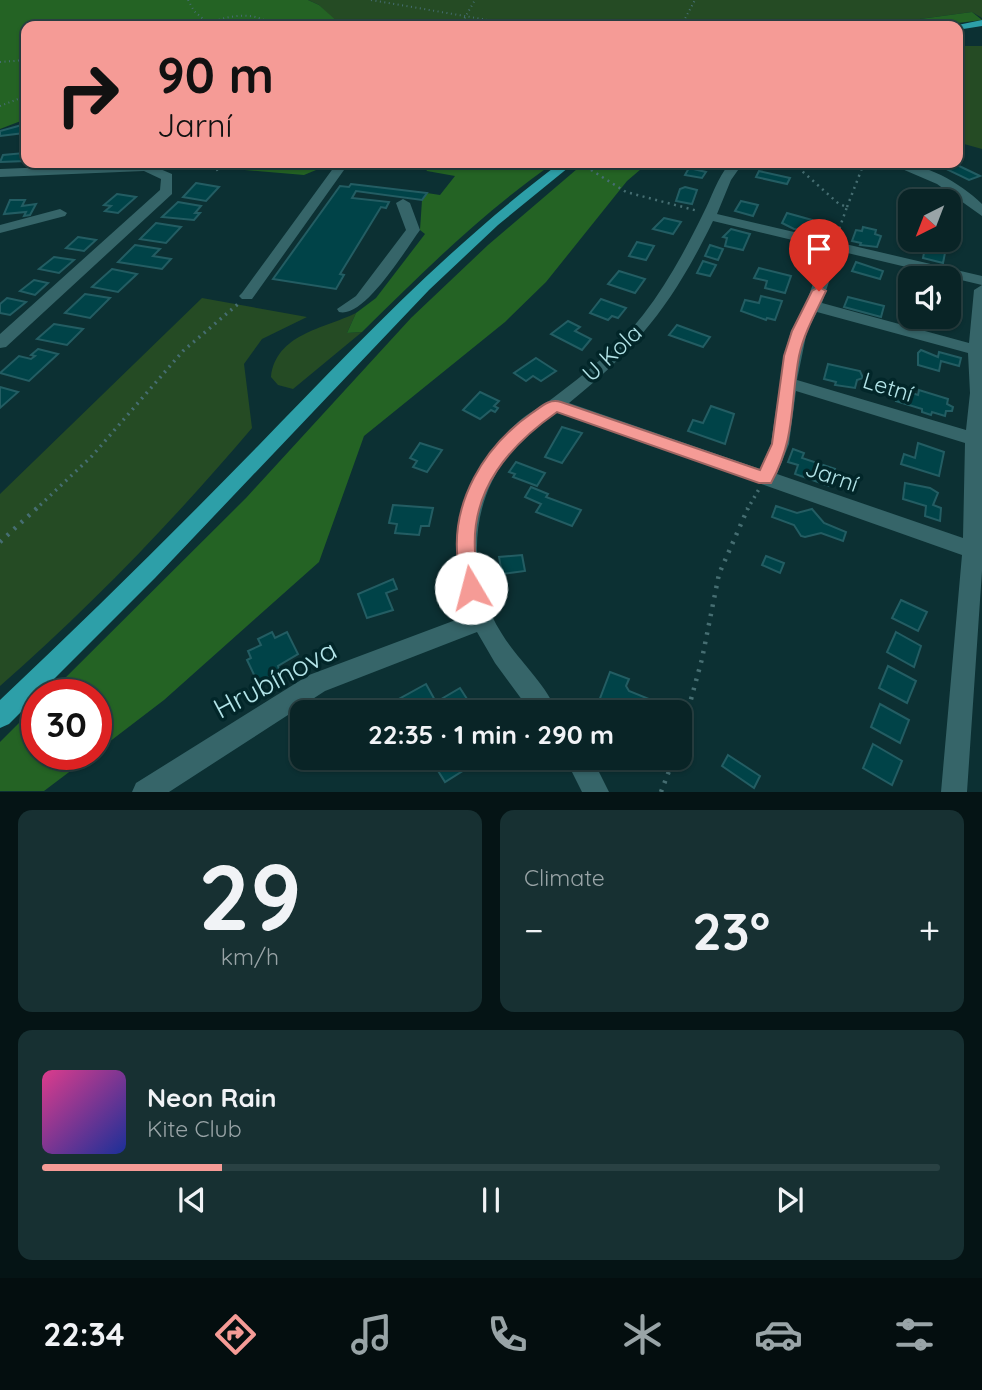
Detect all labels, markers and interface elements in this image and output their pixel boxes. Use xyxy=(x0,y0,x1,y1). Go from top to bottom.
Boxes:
text: 90 m xyxy=(157,44,274,105)
icon: right xyxy=(42,49,133,140)
text: Jarní xyxy=(157,105,232,145)
north arrow xyxy=(898,189,961,252)
map controls xyxy=(898,189,961,329)
pin xyxy=(789,219,849,291)
icon: arrive xyxy=(800,230,838,268)
button: sound xyxy=(898,266,961,329)
street label: U Kola xyxy=(576,318,647,387)
street label: Letní xyxy=(859,365,917,408)
street label: Jarní xyxy=(802,453,863,498)
position arrow xyxy=(434,551,508,625)
street label: Hrubínova xyxy=(207,632,342,726)
speed limit sign: 30 xyxy=(21,679,112,770)
text: 22:35 · 1 min · 290 m xyxy=(368,718,614,751)
text: 29 xyxy=(198,839,302,953)
text: Climate xyxy=(524,863,605,892)
text: 23° xyxy=(692,898,770,963)
text: − xyxy=(524,906,544,954)
text: + xyxy=(919,906,940,954)
text: km/h xyxy=(221,942,279,971)
text: Neon Rain xyxy=(147,1081,276,1114)
text: Kite Club xyxy=(147,1114,242,1143)
icon: previous xyxy=(173,1181,211,1219)
icon: pause xyxy=(472,1181,510,1219)
icon: next xyxy=(771,1181,809,1219)
icon: directions xyxy=(211,1310,260,1359)
icon: music xyxy=(347,1310,396,1359)
icon: phone xyxy=(483,1310,532,1359)
icon: climate xyxy=(618,1310,667,1359)
icon: car xyxy=(754,1310,803,1359)
icon: filters xyxy=(890,1310,939,1359)
text: 22:34 xyxy=(43,1314,125,1354)

